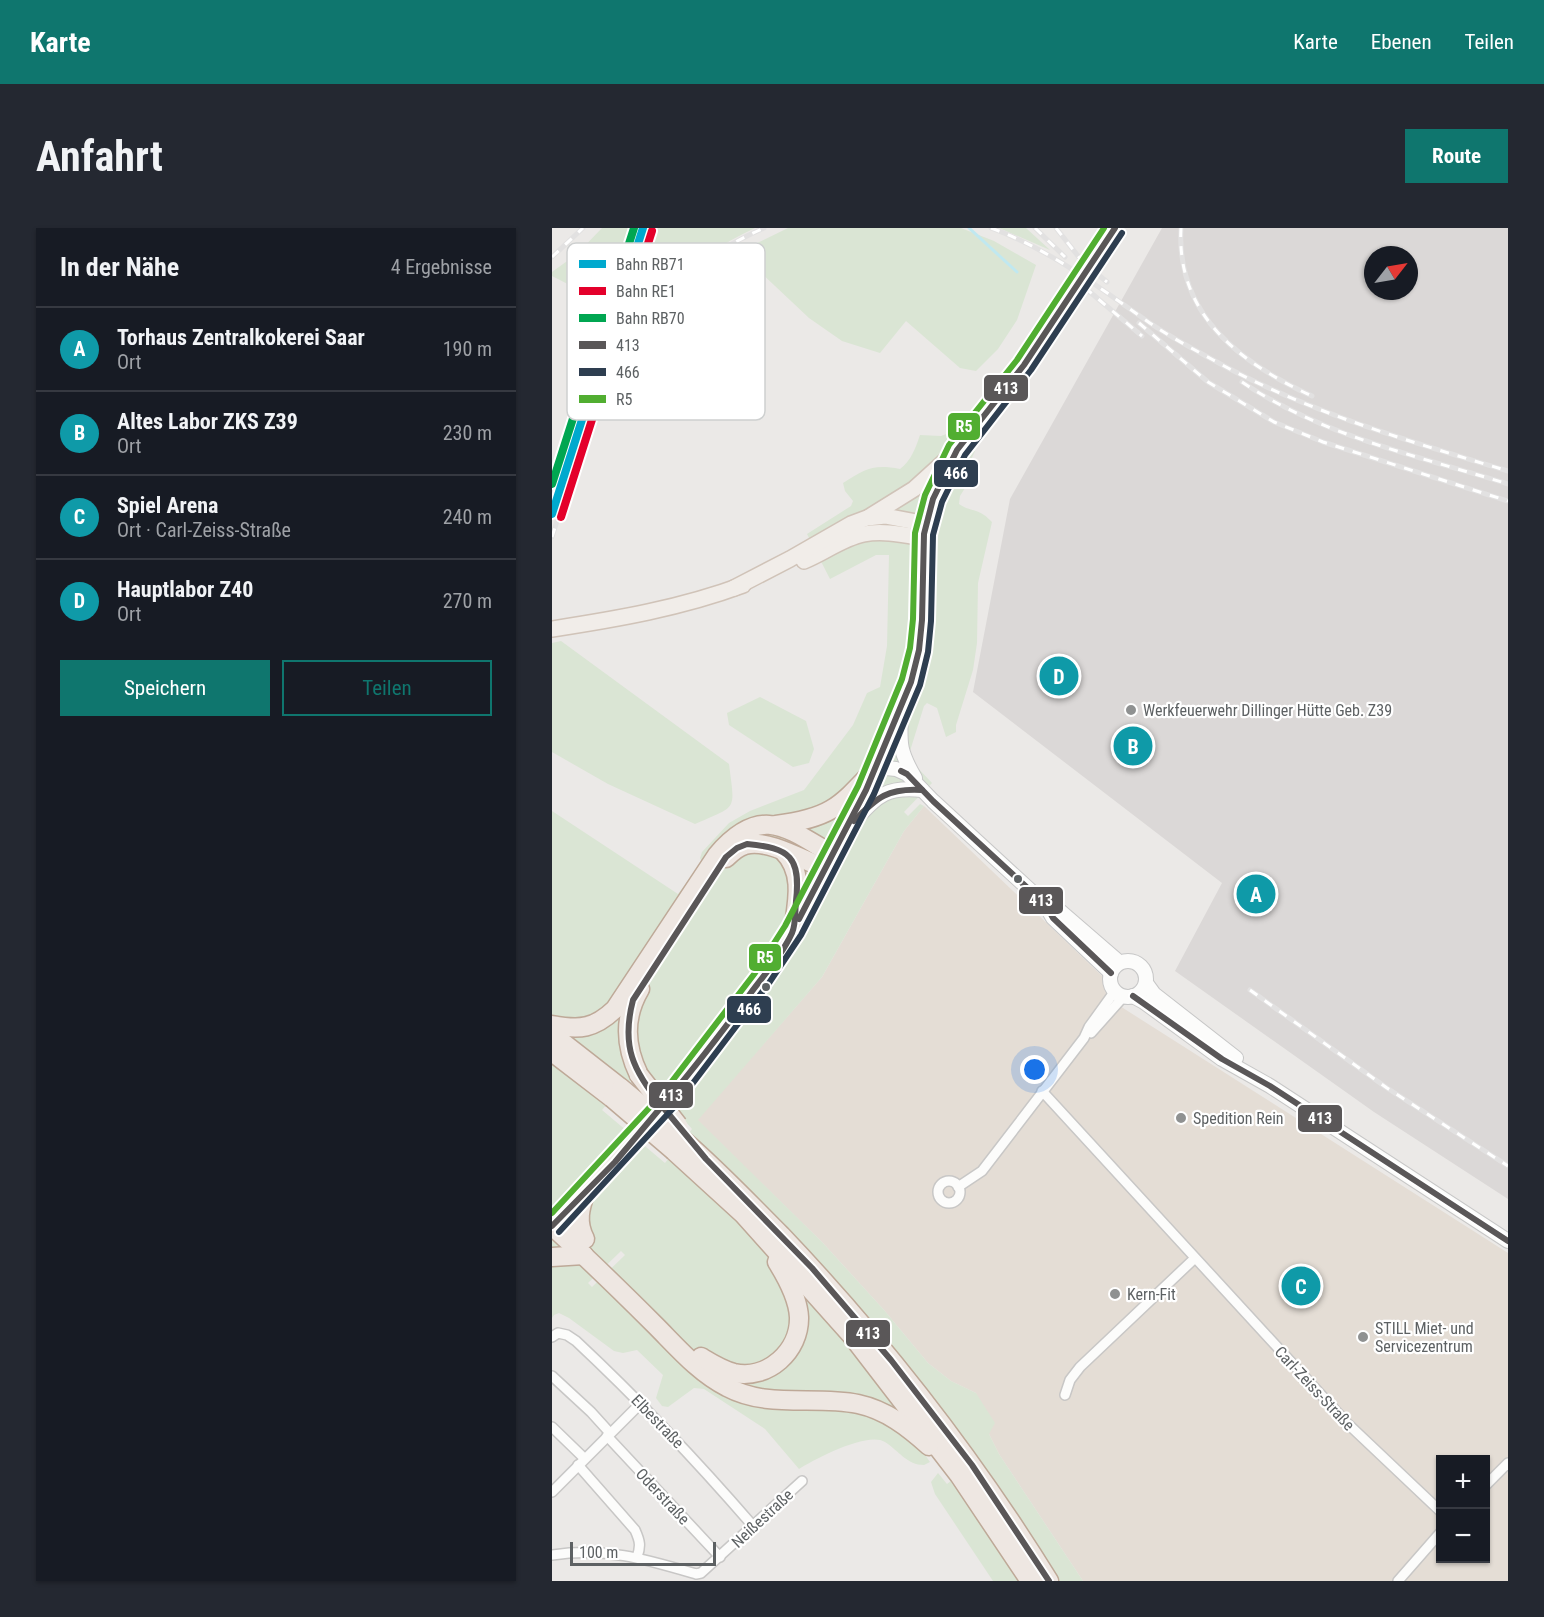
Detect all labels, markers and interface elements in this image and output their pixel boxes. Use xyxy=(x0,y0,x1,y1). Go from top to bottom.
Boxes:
text: Karte xyxy=(30,26,91,59)
text: Karte xyxy=(1293,30,1338,54)
text: Ebenen xyxy=(1371,30,1432,54)
text: Teilen xyxy=(1465,30,1514,54)
button: Route xyxy=(1405,129,1508,183)
text: Anfahrt xyxy=(36,132,163,181)
legend xyxy=(567,243,765,420)
north arrow xyxy=(1364,246,1418,300)
text: In der Nähe xyxy=(60,252,179,282)
text: 4 Ergebnisse xyxy=(391,255,492,279)
text: Bahn RB71 xyxy=(616,255,685,274)
text: Bahn RE1 xyxy=(616,282,676,301)
text: Bahn RB70 xyxy=(616,309,685,328)
text: Torhaus Zentralkokerei Saar xyxy=(117,325,365,350)
text: 413 xyxy=(616,336,640,355)
text: A xyxy=(74,337,85,361)
text: 190 m xyxy=(443,337,492,361)
text: Ort xyxy=(117,350,142,374)
text: 466 xyxy=(616,363,640,382)
line badge: 413 xyxy=(983,374,1029,402)
text: 413 xyxy=(994,379,1018,398)
text: R5 xyxy=(616,390,632,409)
text: Altes Labor ZKS Z39 xyxy=(117,409,298,434)
line badge: R5 xyxy=(947,412,981,441)
text: R5 xyxy=(956,417,972,436)
text: B xyxy=(74,421,85,445)
text: 230 m xyxy=(443,421,492,445)
text: Ort xyxy=(117,434,142,458)
line badge: 466 xyxy=(933,459,979,488)
text: 466 xyxy=(944,464,968,483)
text: Spiel Arena xyxy=(117,493,218,518)
text: C xyxy=(74,505,85,529)
text: 240 m xyxy=(443,505,492,529)
text: Ort · Carl-Zeiss-Straße xyxy=(117,518,291,542)
text: Hauptlabor Z40 xyxy=(117,577,253,602)
text: D xyxy=(74,589,85,613)
text: 270 m xyxy=(443,589,492,613)
text: Ort xyxy=(117,602,142,626)
pin: D xyxy=(1040,654,1078,698)
button: Speichern xyxy=(60,660,270,716)
button: Teilen xyxy=(282,660,492,716)
place label: Werkfeuerwehr Dillinger Hütte Geb. Z39 xyxy=(1143,701,1392,720)
marker: Werkfeuerwehr Dillinger Hütte Geb. Z39 xyxy=(1124,703,1138,717)
pin: B xyxy=(1114,724,1152,768)
pin: A xyxy=(1236,872,1276,916)
unlabelled marker xyxy=(1012,873,1024,885)
line badge: 413 xyxy=(1018,886,1064,915)
text: 413 xyxy=(1029,891,1053,910)
line badge: R5 xyxy=(748,943,782,972)
text: R5 xyxy=(757,948,773,967)
unlabelled marker xyxy=(760,981,772,993)
line badge: 466 xyxy=(726,995,772,1024)
text: 466 xyxy=(737,1000,761,1019)
your location xyxy=(1020,1055,1049,1084)
line badge: 413 xyxy=(648,1081,694,1109)
text: 413 xyxy=(659,1086,683,1105)
line badge: 413 xyxy=(1297,1104,1343,1133)
place label: Spedition Rein xyxy=(1193,1109,1284,1128)
text: 413 xyxy=(1308,1109,1332,1128)
marker: Spedition Rein xyxy=(1174,1111,1188,1125)
pin: C xyxy=(1282,1264,1320,1308)
place label: Kern-Fit xyxy=(1127,1285,1176,1304)
marker: Kern-Fit xyxy=(1108,1287,1122,1301)
line badge: 413 xyxy=(845,1319,891,1348)
place label: STILL Miet- und Servicezentrum xyxy=(1375,1319,1474,1356)
text: 413 xyxy=(856,1324,880,1343)
marker: STILL Miet- und Servicezentrum xyxy=(1356,1330,1370,1344)
street label: Carl-Zeiss-Straße xyxy=(1271,1342,1359,1434)
street label: Elbestraße xyxy=(627,1391,688,1452)
map controls xyxy=(1436,1455,1490,1563)
button: + xyxy=(1436,1455,1490,1509)
street label: Oderstraße xyxy=(632,1464,693,1528)
street label: Neißestraße xyxy=(728,1485,797,1552)
button: − xyxy=(1436,1509,1490,1563)
scale bar xyxy=(570,1539,716,1566)
text: 100 m xyxy=(579,1543,618,1562)

